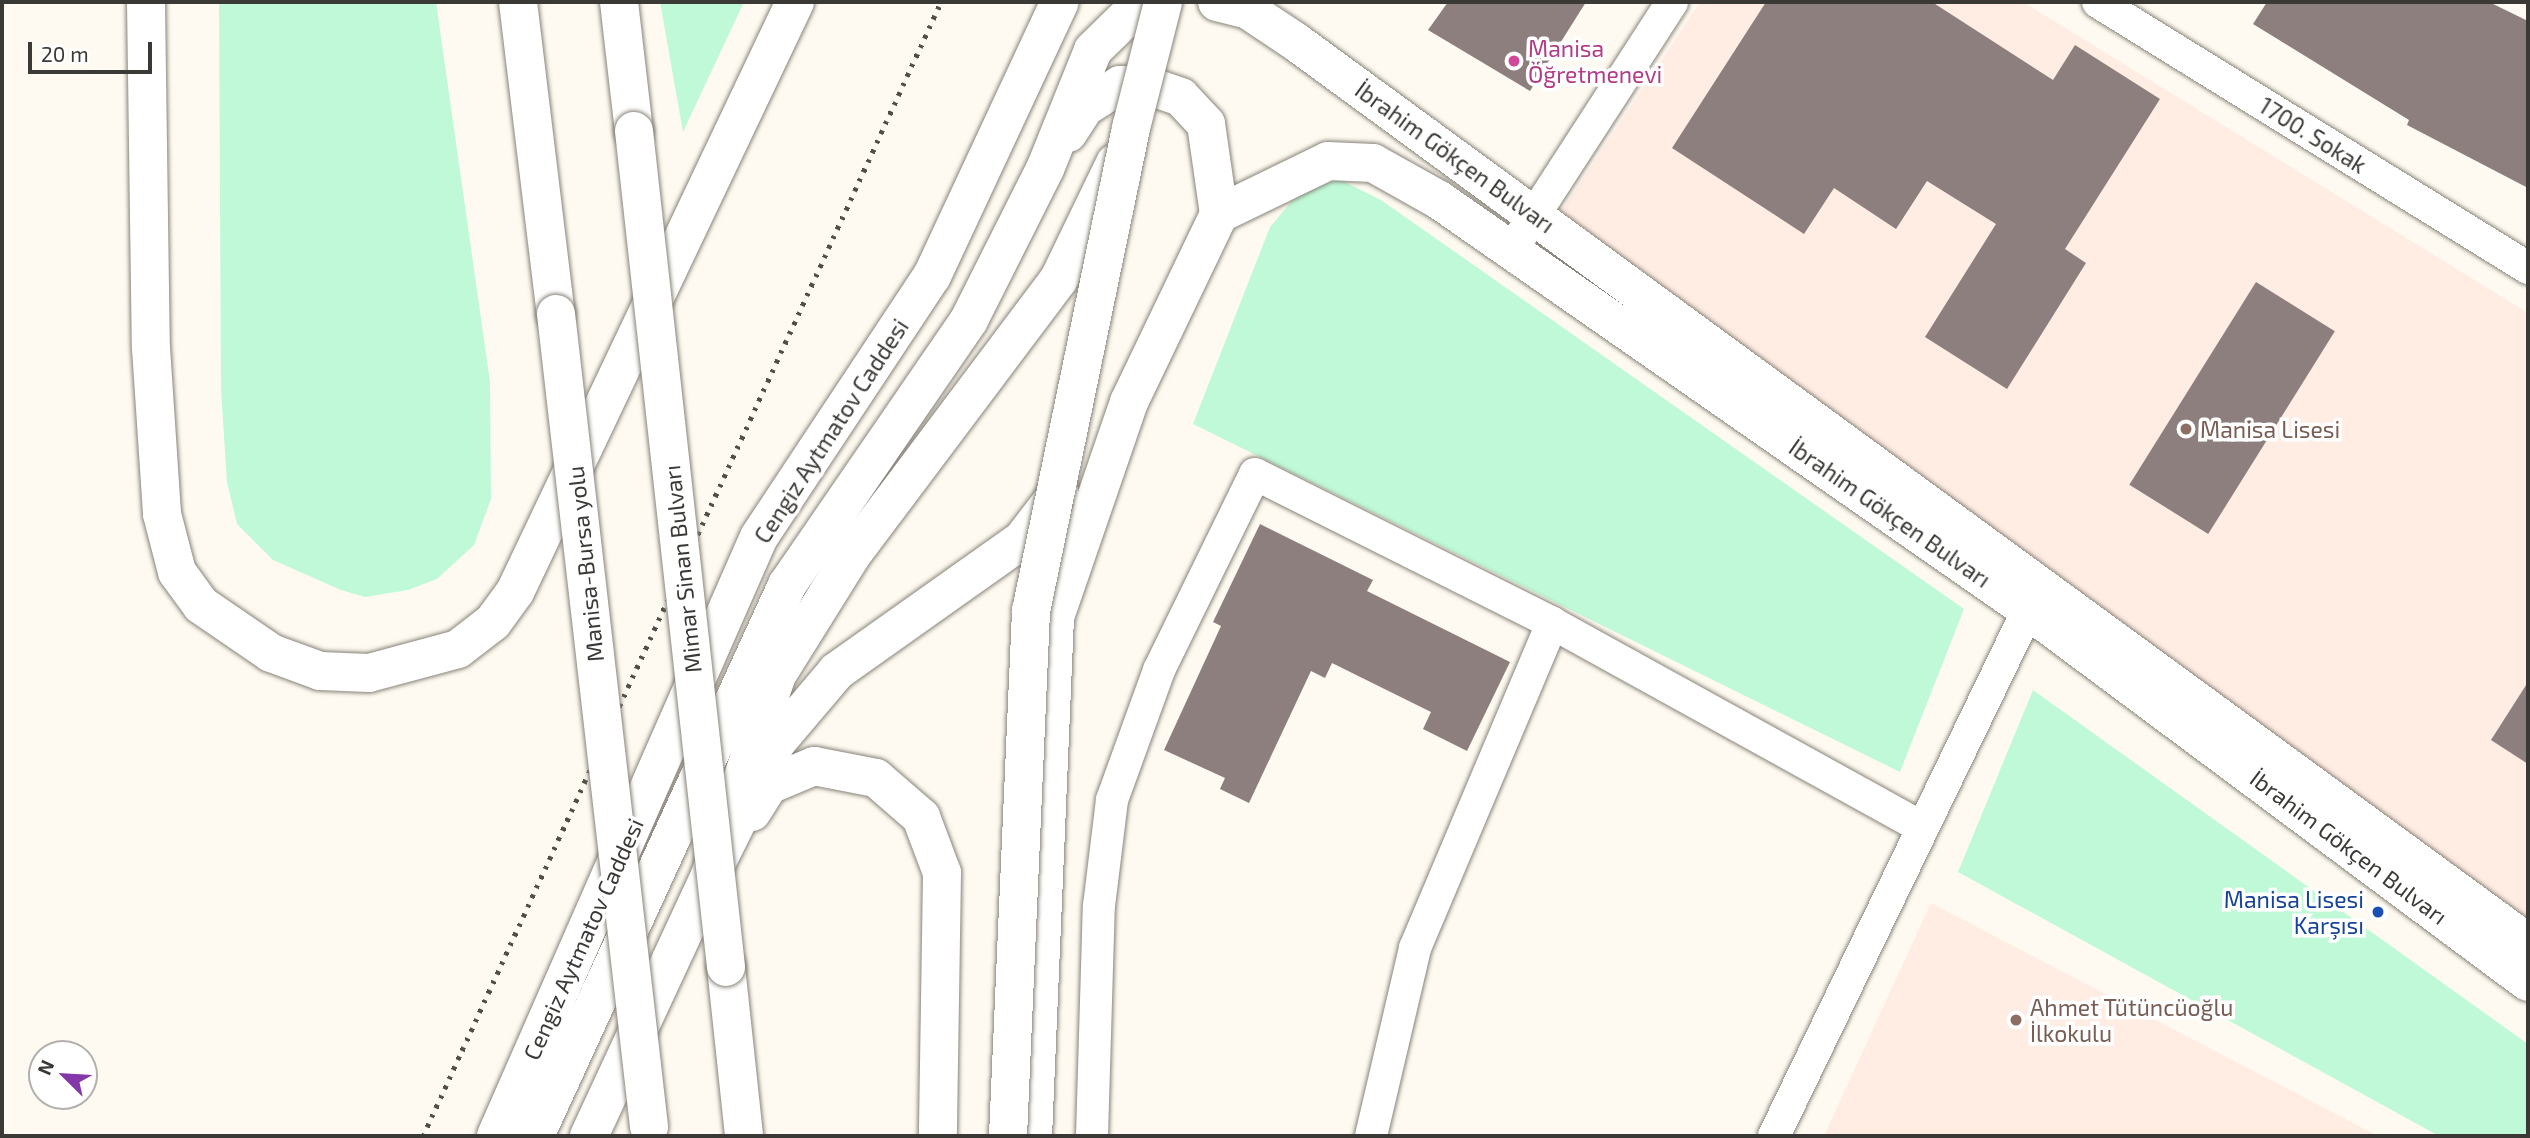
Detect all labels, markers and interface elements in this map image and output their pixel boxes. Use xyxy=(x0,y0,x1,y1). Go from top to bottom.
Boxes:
scale bar xyxy=(32,28,156,72)
place label: Manisa Öğretmenevi xyxy=(1528,34,1662,88)
text: 20 m xyxy=(41,41,89,66)
marker: Manisa Öğretmenevi xyxy=(1506,53,1522,69)
street label: İbrahim Gökçen Bulvarı xyxy=(1350,75,1560,239)
street label: 1700. Sokak xyxy=(2254,91,2372,179)
street label: Cengiz Aytmatov Caddesi xyxy=(748,313,914,549)
place label: Manisa Lisesi xyxy=(2200,415,2340,443)
marker: Manisa Lisesi xyxy=(2178,421,2194,437)
street label: İbrahim Gökçen Bulvarı xyxy=(1784,433,1996,593)
street label: Mimar Sinan Bulvarı xyxy=(657,463,707,675)
street label: Manisa-Bursa yolu xyxy=(561,464,609,664)
street label: İbrahim Gökçen Bulvarı xyxy=(2245,764,2453,930)
street label: Cengiz Aytmatov Caddesi xyxy=(517,813,649,1065)
place label: Manisa Lisesi Karşısı xyxy=(2224,885,2364,939)
marker: Manisa Lisesi Karşısı xyxy=(2370,904,2386,920)
place label: Ahmet Tütüncüoğlu İlkokulu xyxy=(2030,993,2234,1047)
marker: Ahmet Tütüncüoğlu İlkokulu xyxy=(2008,1012,2024,1028)
north arrow xyxy=(28,1040,98,1110)
text: N xyxy=(32,1056,58,1078)

